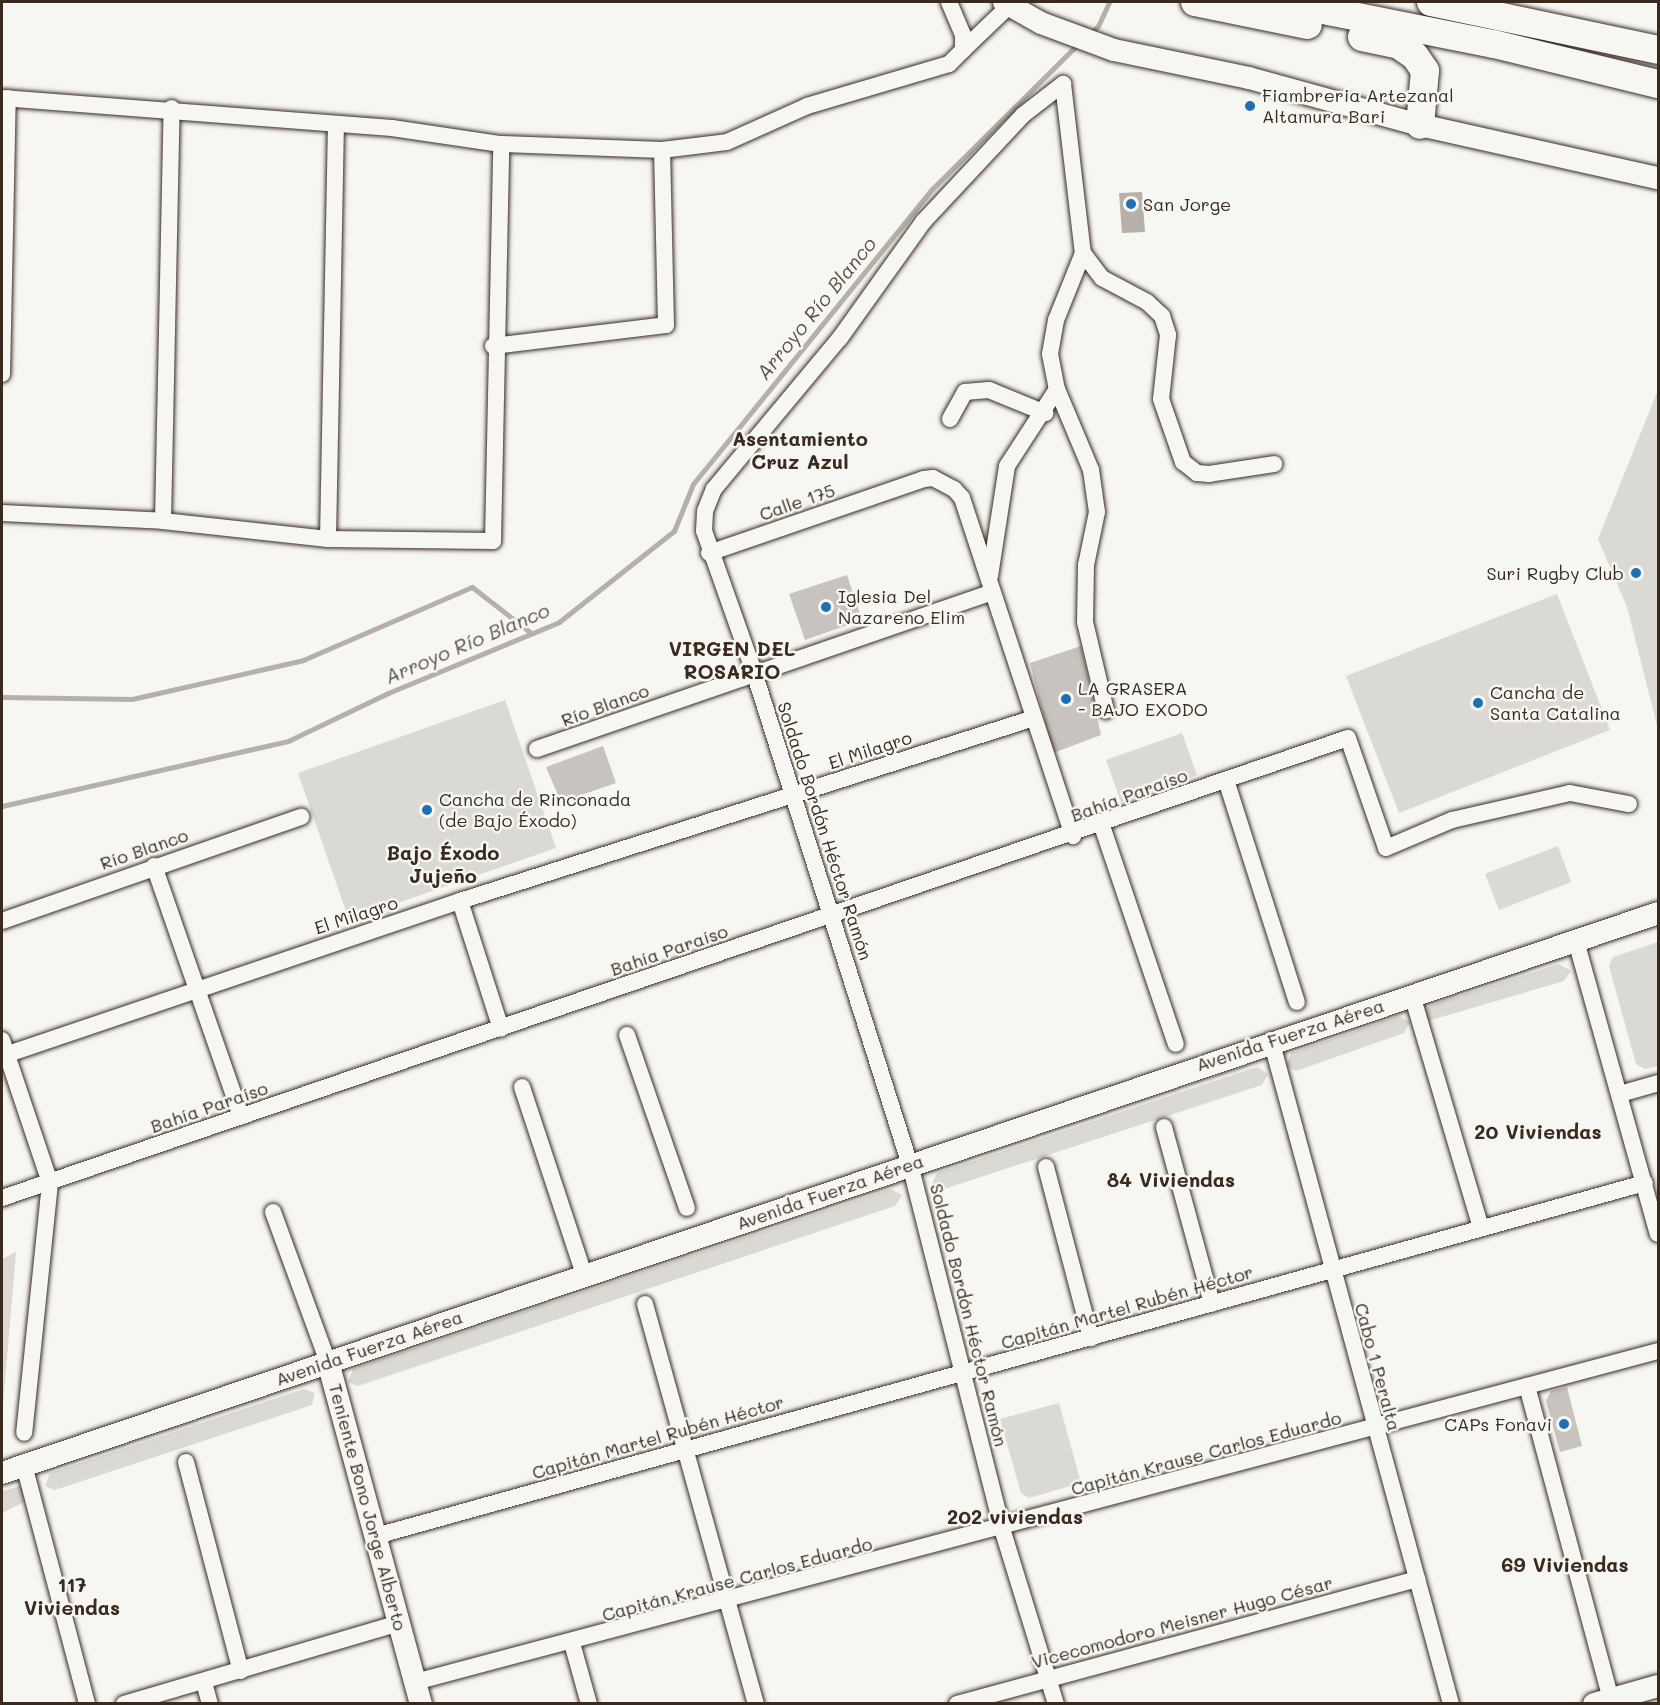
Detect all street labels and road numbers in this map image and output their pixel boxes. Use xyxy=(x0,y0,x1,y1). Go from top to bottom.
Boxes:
street label: Calle 175 xyxy=(756,479,838,525)
street label: Río Blanco xyxy=(558,679,652,731)
street label: Soldado Bordón Héctor Ramón xyxy=(773,699,877,963)
street label: El Milagro xyxy=(826,726,914,774)
street label: Bahía Paraíso xyxy=(1068,764,1190,826)
street label: Río Blanco xyxy=(97,824,191,874)
street label: El Milagro xyxy=(312,891,400,939)
street label: Bahía Paraíso xyxy=(607,920,731,980)
street label: Avenida Fuerza Aérea xyxy=(1193,994,1387,1076)
street label: Bahía Paraíso xyxy=(147,1077,271,1137)
street label: Avenida Fuerza Aérea xyxy=(734,1150,926,1234)
street label: Soldado Bordón Héctor Ramón xyxy=(926,1181,1012,1449)
street label: Capitán Martel Rubén Héctor xyxy=(998,1261,1256,1353)
street label: Cabo 1 Peralta xyxy=(1351,1301,1405,1433)
street label: Avenida Fuerza Aérea xyxy=(273,1306,465,1390)
street label: Teniente Bono Jorge Alberto xyxy=(325,1381,411,1633)
street label: Capitán Martel Rubén Héctor xyxy=(529,1391,787,1483)
street label: Capitán Krause Carlos Eduardo xyxy=(1068,1406,1344,1500)
street label: Capitán Krause Carlos Eduardo xyxy=(599,1532,875,1626)
street label: Vicecomodoro Meisner Hugo César xyxy=(1029,1571,1335,1673)

